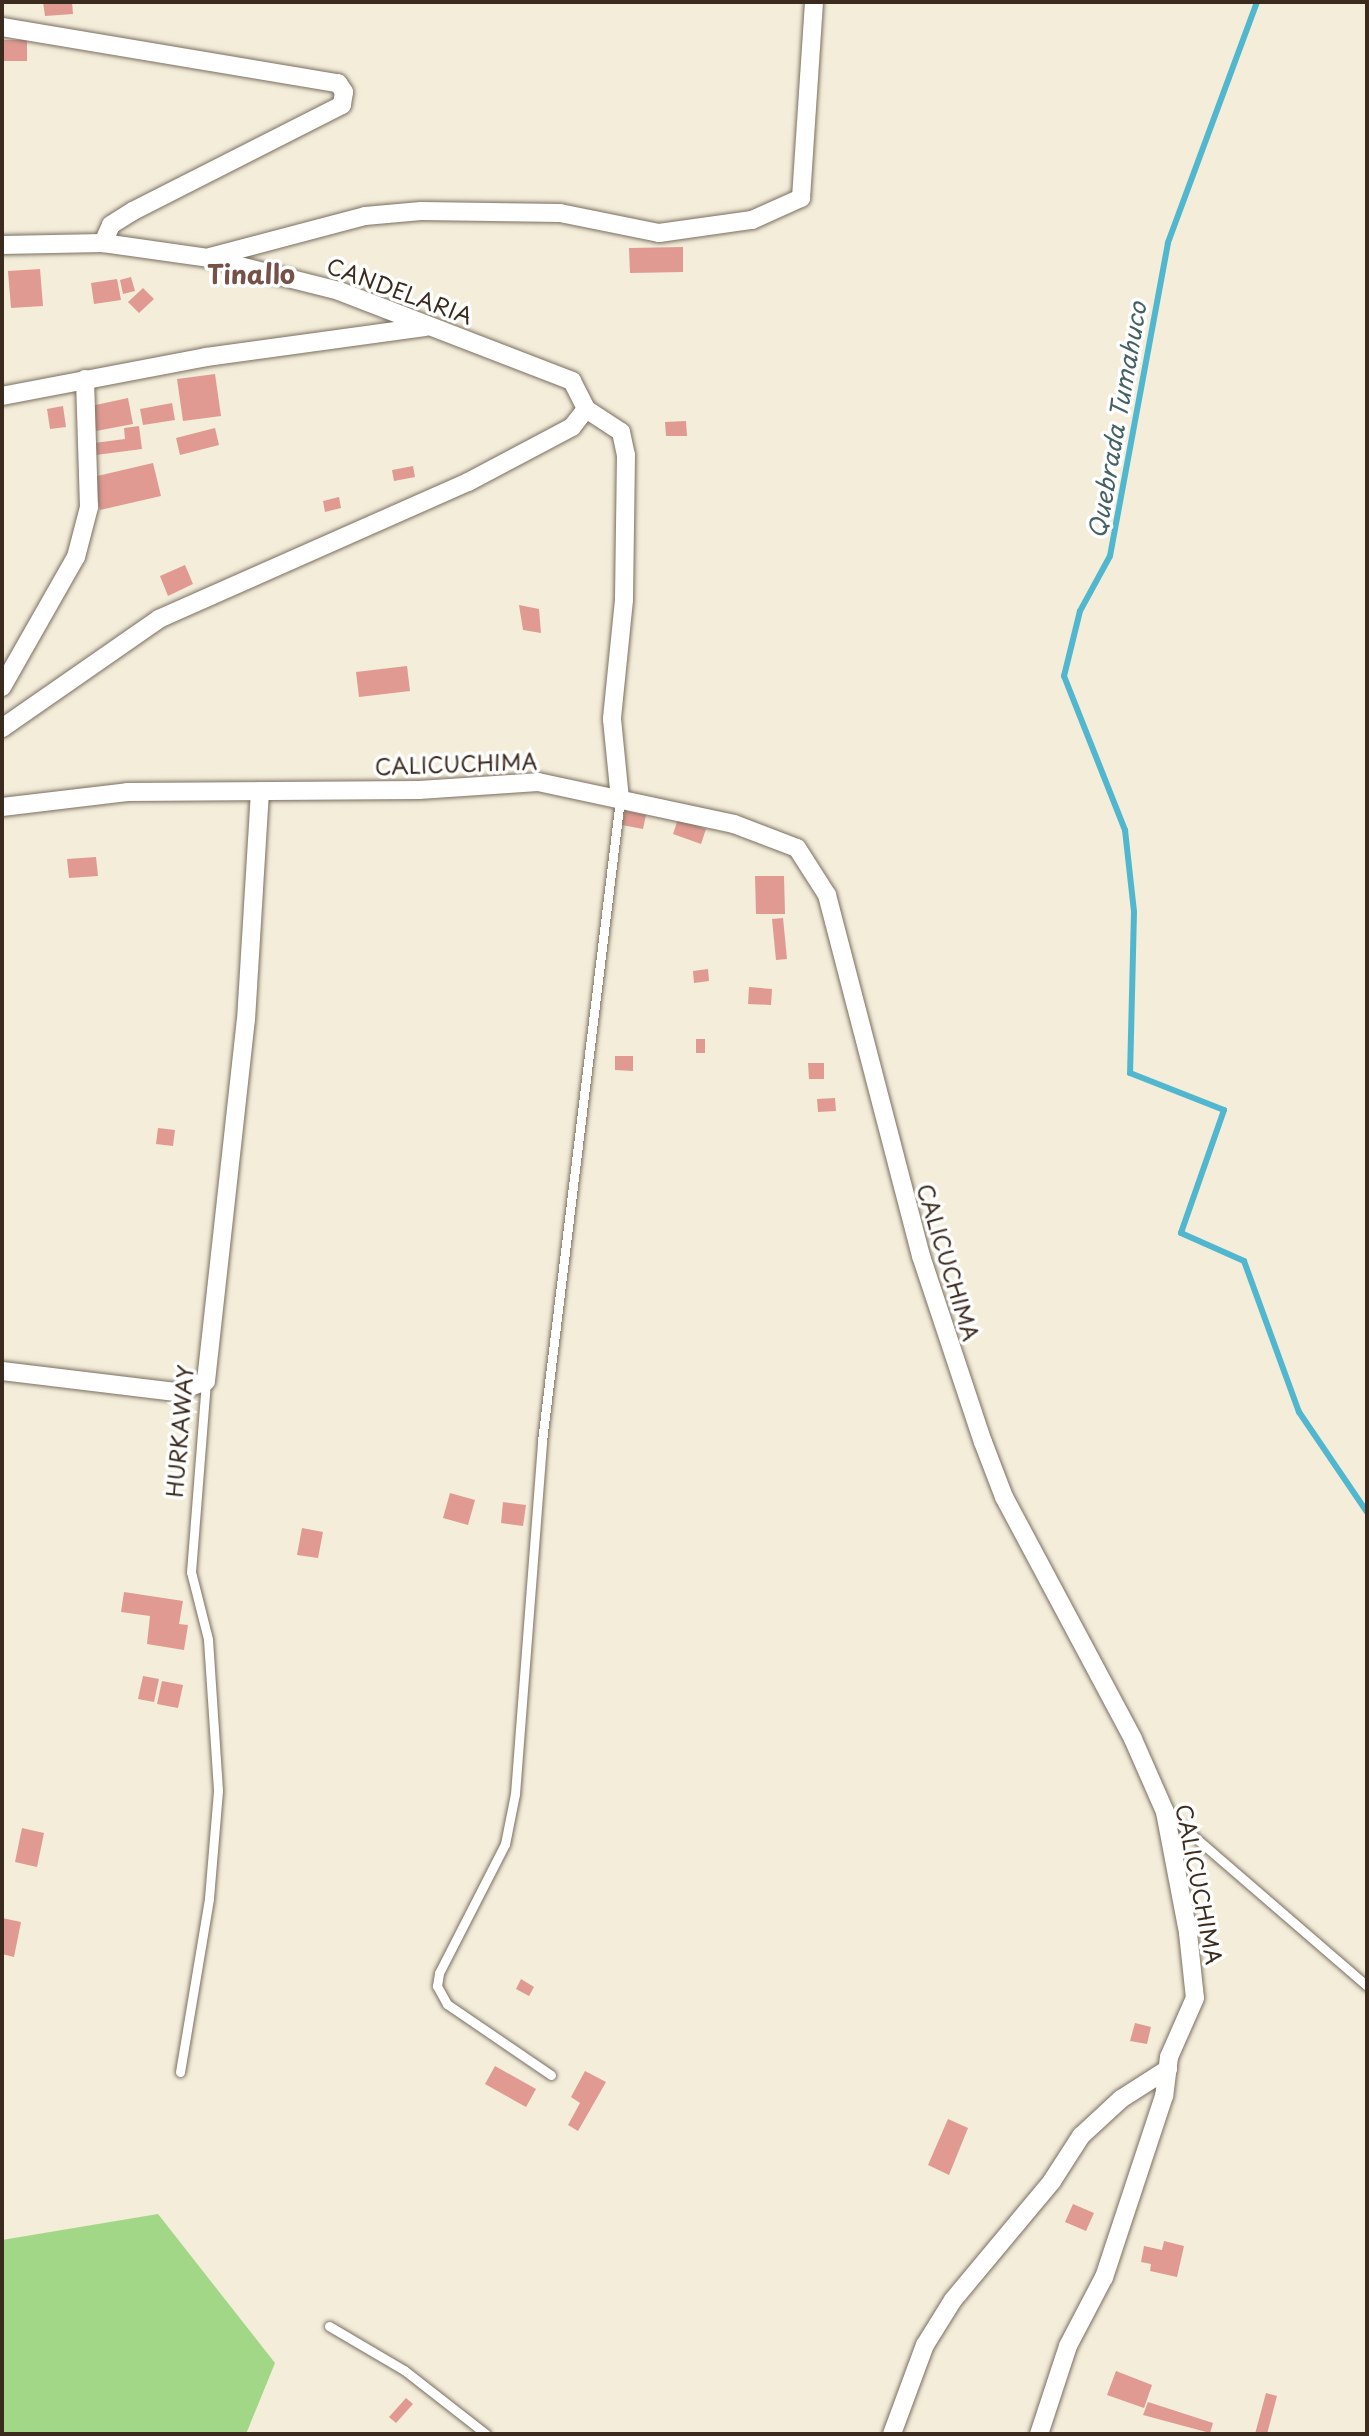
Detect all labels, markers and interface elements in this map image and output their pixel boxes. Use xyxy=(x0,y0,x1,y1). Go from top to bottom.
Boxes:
street label: CANDELARIA xyxy=(324,251,476,329)
district label: Tinallo xyxy=(207,258,295,290)
water label: Quebrada Tumahuco xyxy=(1082,299,1152,541)
street label: CALICUCHIMA xyxy=(374,747,538,779)
street label: CALICUCHIMA xyxy=(913,1180,985,1344)
street label: HURKAWAY xyxy=(160,1364,198,1498)
street label: CALICUCHIMA xyxy=(1172,1802,1228,1966)

